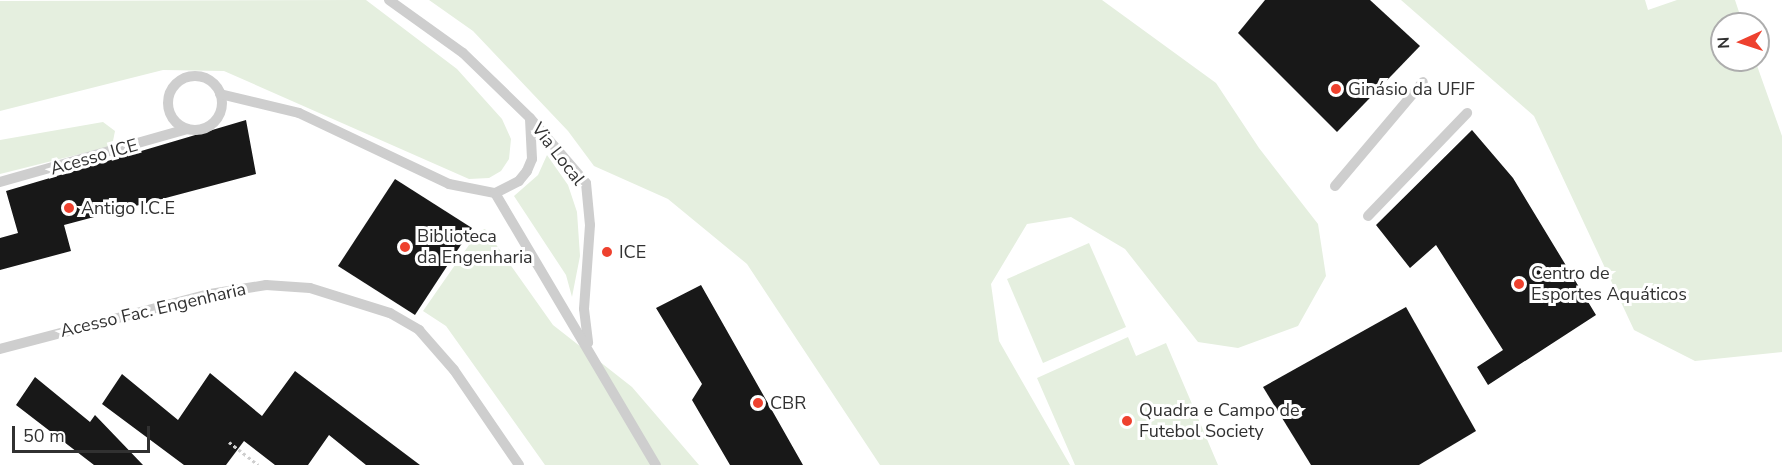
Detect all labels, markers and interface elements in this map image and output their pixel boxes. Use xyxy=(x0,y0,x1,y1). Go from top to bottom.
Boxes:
north arrow xyxy=(1710,12,1770,72)
text: N xyxy=(1713,36,1735,49)
place label: Ginásio da UFJF xyxy=(1348,78,1475,100)
marker: Ginásio da UFJF xyxy=(1329,82,1343,96)
street label: Via Local xyxy=(527,118,589,190)
street label: Acesso ICE xyxy=(48,134,140,180)
place label: Antigo I.C.E xyxy=(81,197,175,219)
marker: Antigo I.C.E xyxy=(62,201,76,215)
place label: Biblioteca da Engenharia xyxy=(417,226,533,268)
marker: Biblioteca da Engenharia xyxy=(398,240,412,254)
place label: ICE xyxy=(619,241,646,263)
marker: ICE xyxy=(600,245,614,259)
place label: Centro de Esportes Aquáticos xyxy=(1531,263,1687,306)
marker: Centro de Esportes Aquáticos xyxy=(1512,277,1526,291)
street label: Acesso Fac. Engenharia xyxy=(58,278,248,342)
place label: CBR xyxy=(770,392,806,414)
marker: CBR xyxy=(751,396,765,410)
place label: Quadra e Campo de Futebol Society xyxy=(1139,400,1300,442)
scale bar xyxy=(15,414,153,452)
marker: Quadra e Campo de Futebol Society xyxy=(1120,414,1134,428)
text: 50 m xyxy=(23,424,65,448)

